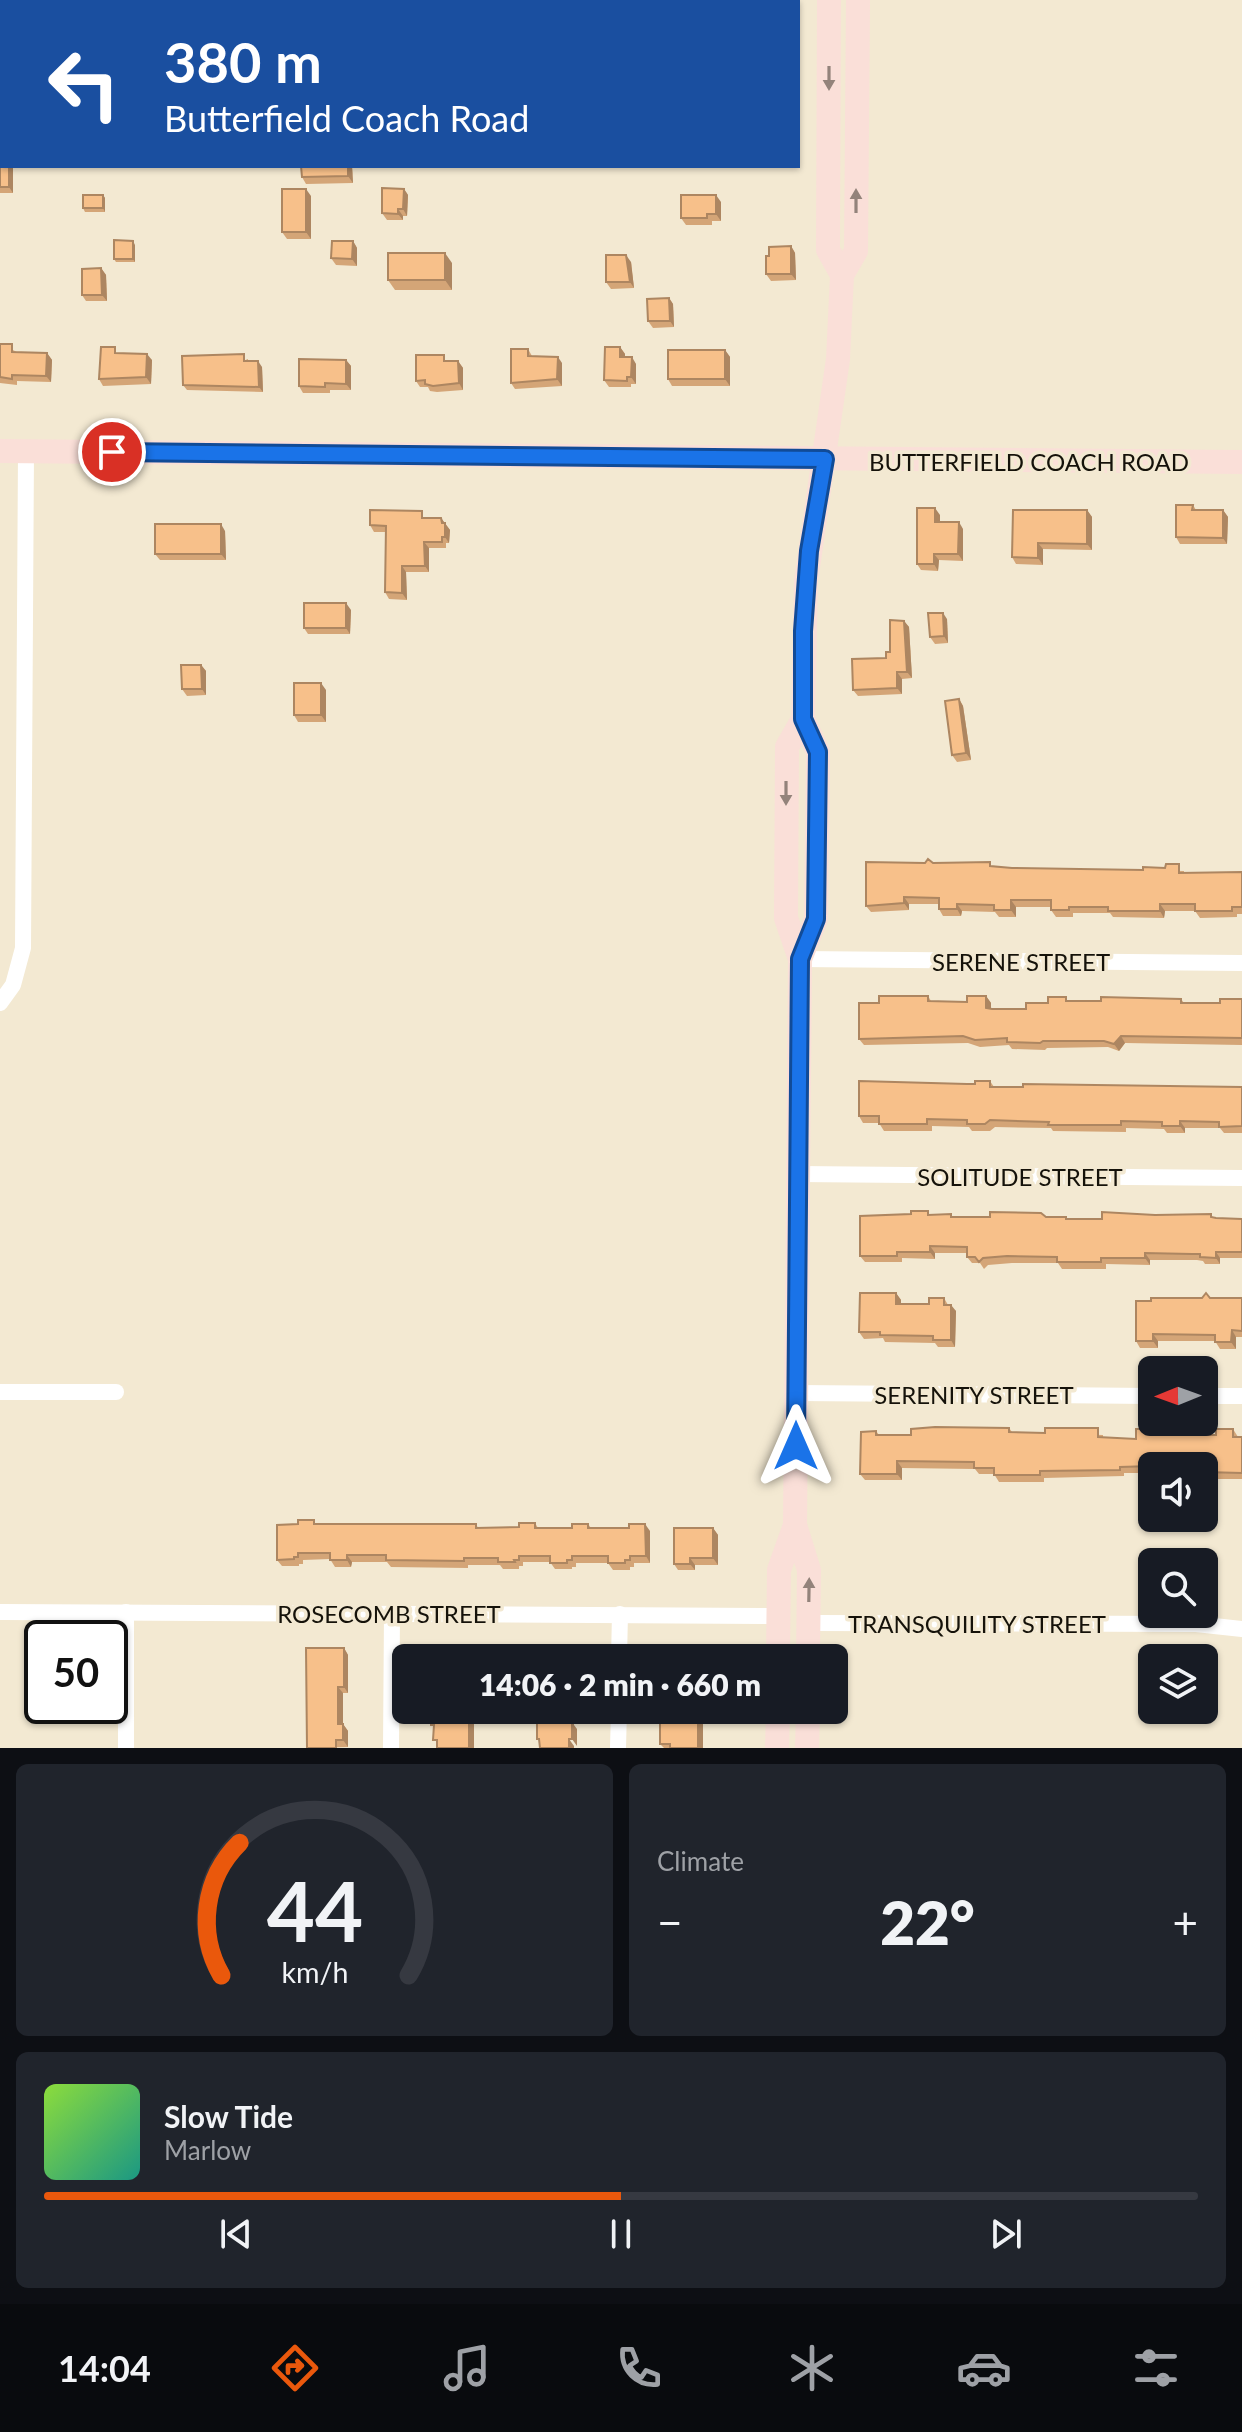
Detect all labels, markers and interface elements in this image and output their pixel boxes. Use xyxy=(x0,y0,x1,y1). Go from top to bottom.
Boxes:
text: 380 m xyxy=(164,28,322,95)
icon: left xyxy=(32,32,136,136)
one-way arrow xyxy=(823,66,835,91)
text: Butterfield Coach Road xyxy=(164,96,529,140)
one-way arrow xyxy=(850,188,862,213)
pin xyxy=(78,418,146,486)
icon: arrive xyxy=(90,430,134,474)
street label: BUTTERFIELD COACH ROAD xyxy=(869,447,1189,476)
one-way arrow xyxy=(780,781,792,806)
street label: SERENE STREET xyxy=(932,947,1110,976)
street label: SOLITUDE STREET xyxy=(917,1162,1123,1191)
north arrow xyxy=(1138,1356,1218,1436)
map controls xyxy=(1138,1356,1218,1724)
street label: SERENITY STREET xyxy=(874,1380,1074,1409)
position arrow xyxy=(754,1404,838,1488)
button: sound xyxy=(1138,1452,1218,1532)
button: search xyxy=(1138,1548,1218,1628)
one-way arrow xyxy=(803,1577,815,1602)
street label: ROSECOMB STREET xyxy=(277,1599,501,1628)
street label: TRANSQUILITY STREET xyxy=(848,1609,1106,1638)
speed limit sign: 50 xyxy=(24,1620,128,1724)
button: layers xyxy=(1138,1644,1218,1724)
text: 14:06 · 2 min · 660 m xyxy=(479,1666,761,1702)
text: Climate xyxy=(657,1845,744,1877)
text: 44 xyxy=(266,1860,363,1960)
text: 22° xyxy=(880,1886,975,1958)
text: − xyxy=(657,1896,683,1948)
text: + xyxy=(1172,1896,1198,1948)
text: km/h xyxy=(281,1955,348,1989)
text: Slow Tide xyxy=(164,2098,293,2134)
text: Marlow xyxy=(164,2134,251,2166)
icon: previous xyxy=(214,2212,258,2256)
icon: pause xyxy=(599,2212,643,2256)
icon: next xyxy=(984,2212,1028,2256)
icon: directions xyxy=(267,2340,323,2396)
icon: music xyxy=(439,2340,495,2396)
icon: phone xyxy=(611,2340,667,2396)
icon: climate xyxy=(784,2340,840,2396)
icon: car xyxy=(956,2340,1012,2396)
icon: filters xyxy=(1128,2340,1184,2396)
text: 14:04 xyxy=(58,2346,151,2390)

